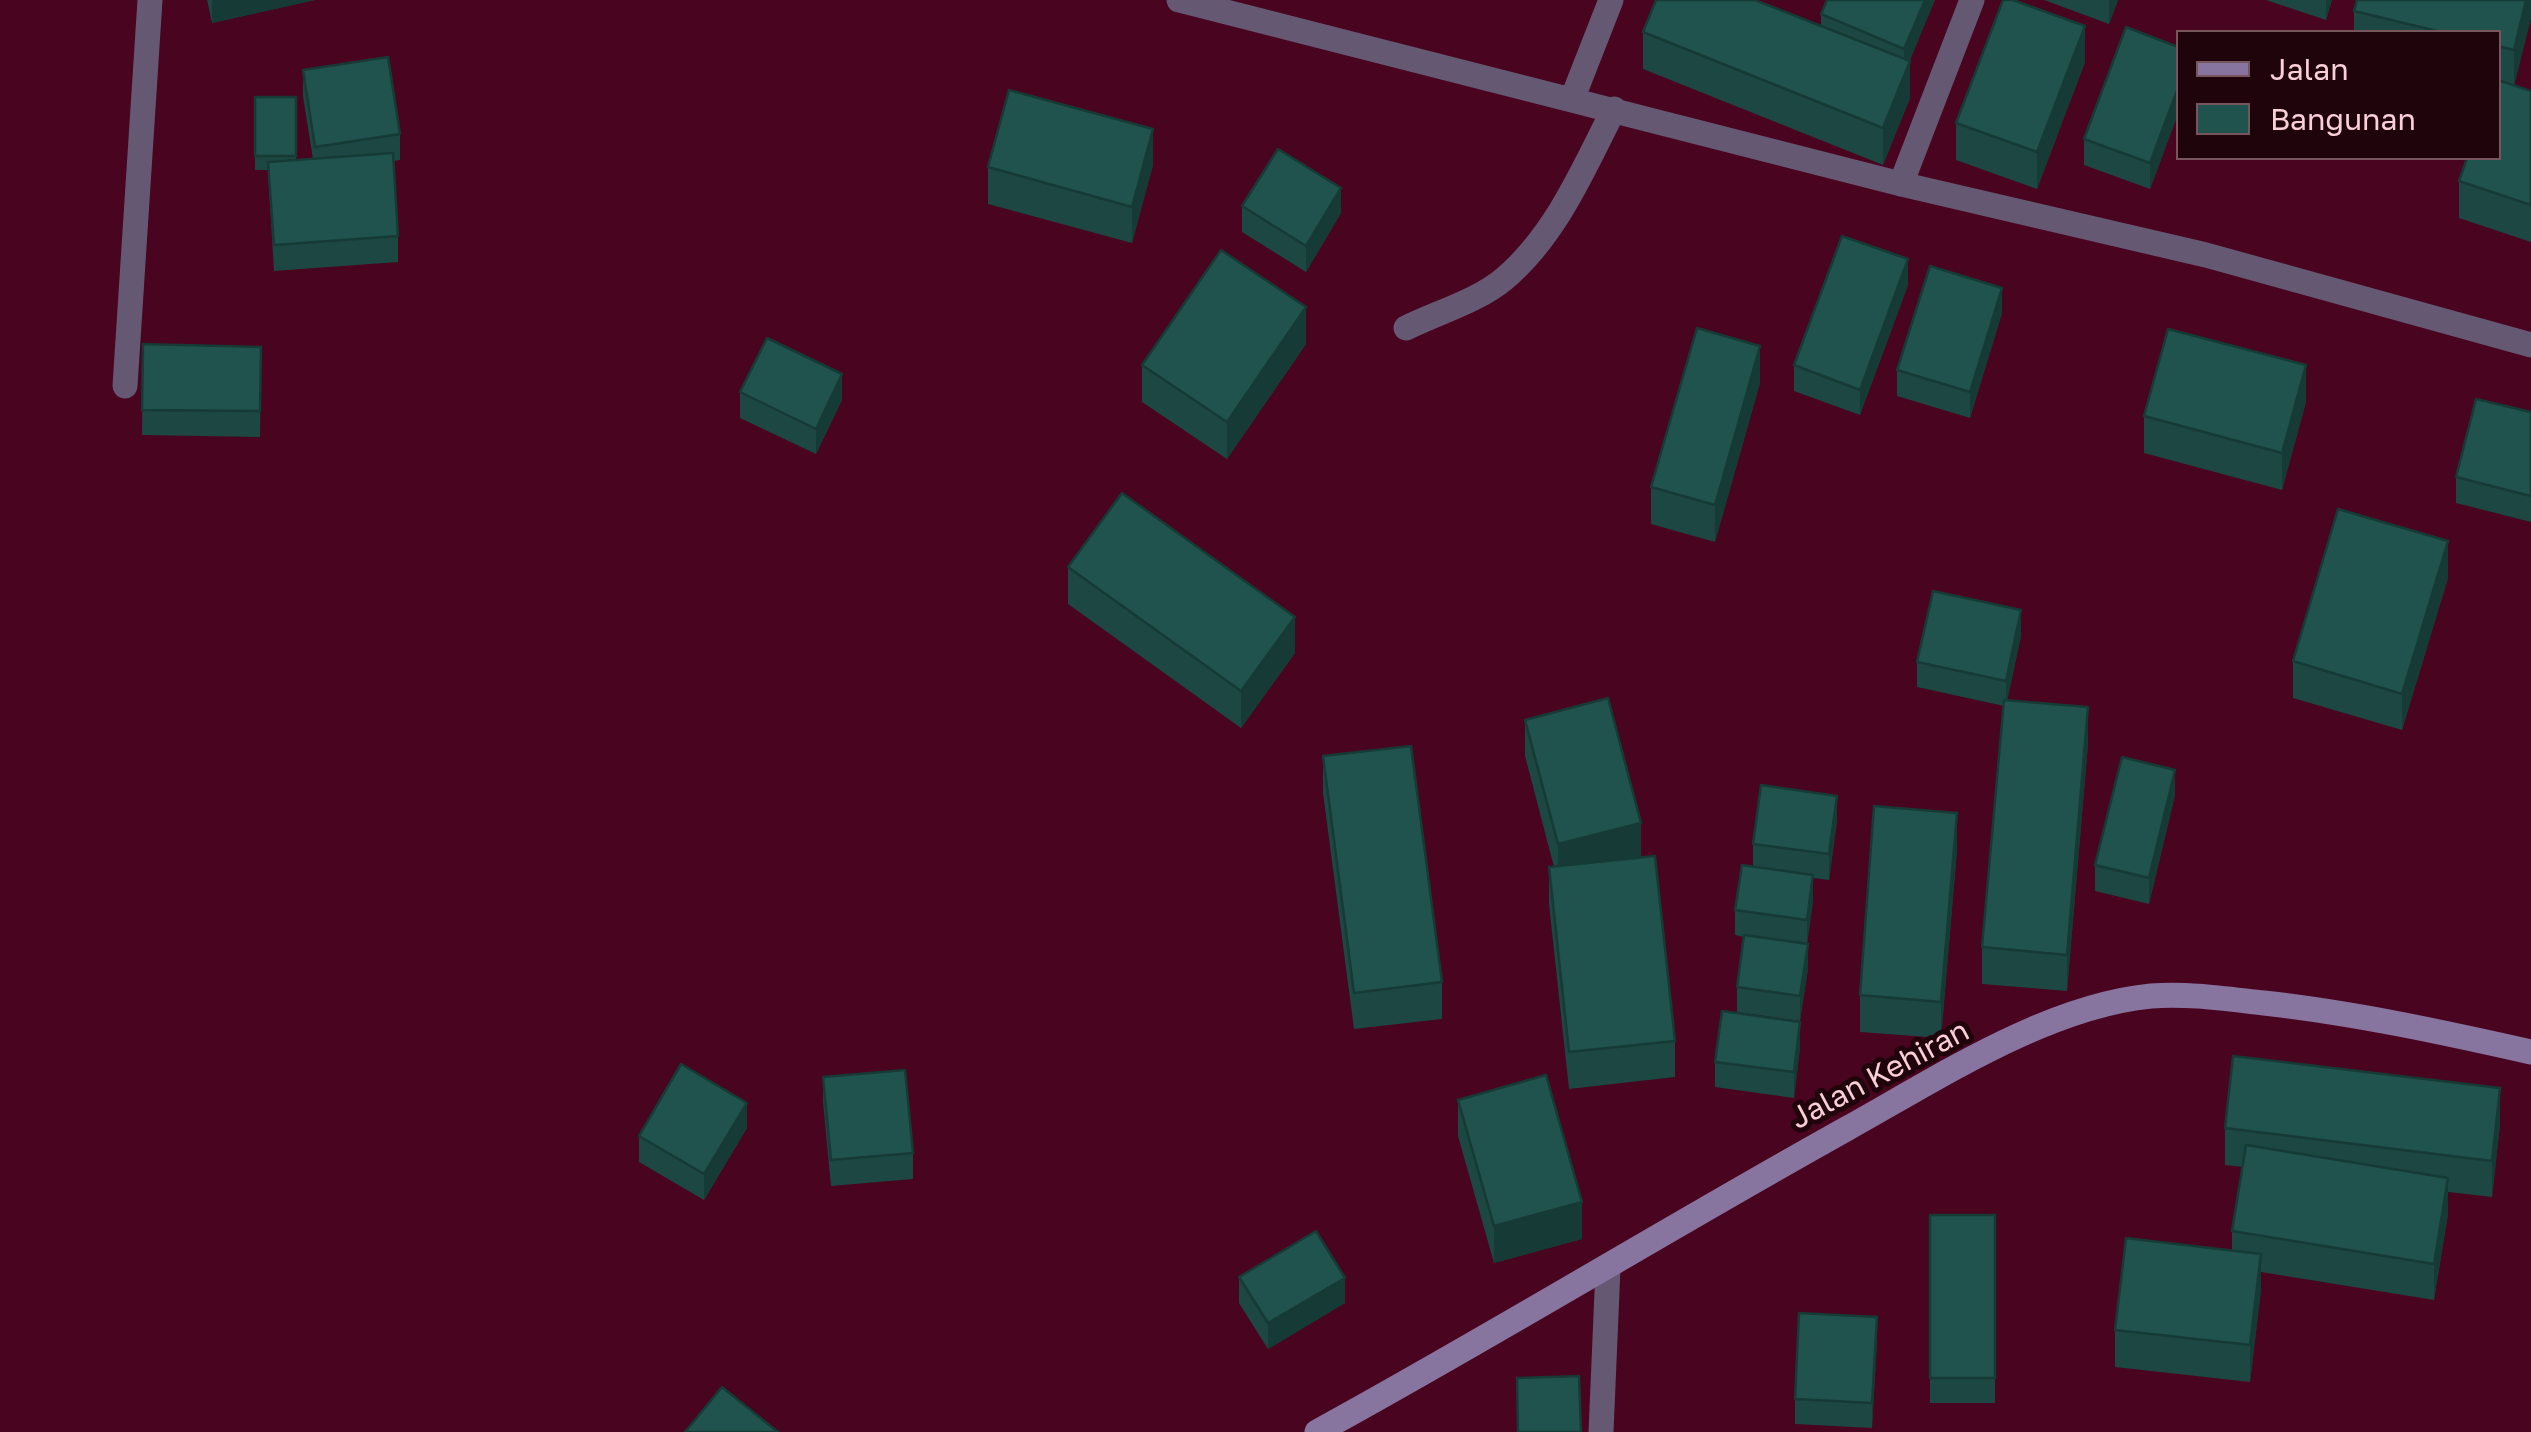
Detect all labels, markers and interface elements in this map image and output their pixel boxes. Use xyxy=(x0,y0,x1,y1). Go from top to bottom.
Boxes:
legend xyxy=(2176,30,2501,160)
text: Jalan xyxy=(2270,51,2349,87)
text: Bangunan xyxy=(2270,101,2416,137)
street label: Jalan Kehiran xyxy=(1785,1013,1975,1137)

